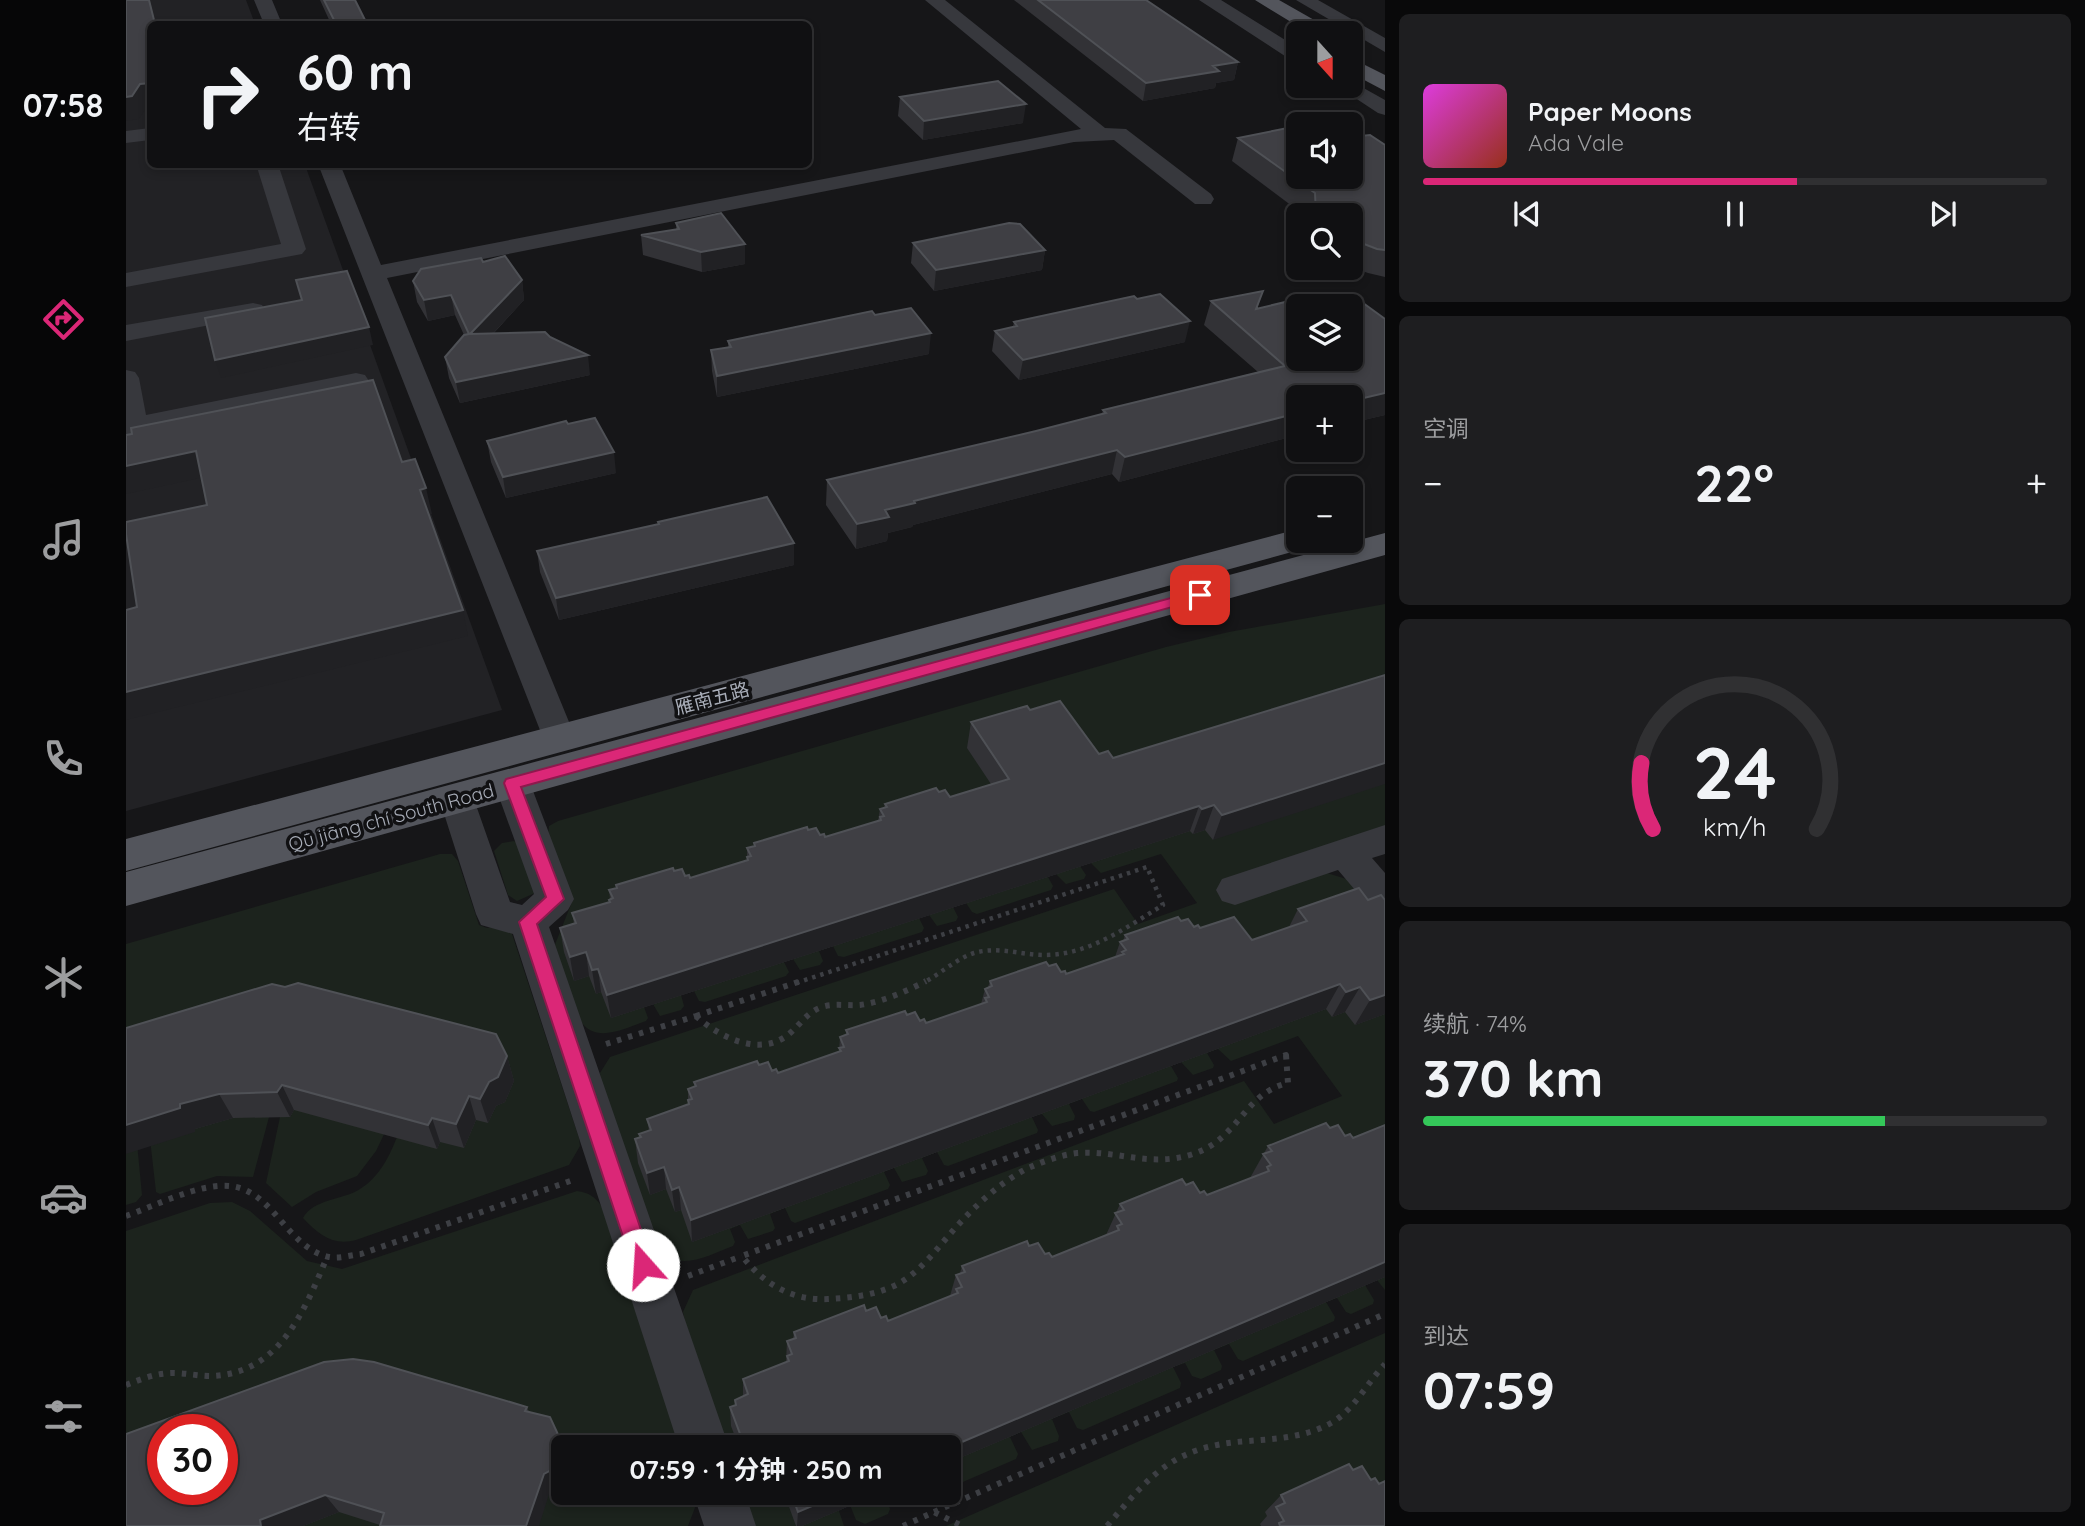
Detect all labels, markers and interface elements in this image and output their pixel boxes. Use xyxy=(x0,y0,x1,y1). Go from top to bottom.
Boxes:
north arrow xyxy=(1286,21,1363,98)
map controls xyxy=(1286,21,1363,553)
text: 60 m xyxy=(297,41,413,102)
icon: right xyxy=(182,49,273,140)
text: 07:58 xyxy=(23,85,103,125)
text: Paper Moons xyxy=(1528,95,1692,128)
text: 右转 xyxy=(297,107,361,147)
button: sound xyxy=(1286,112,1363,189)
text: Ada Vale xyxy=(1528,128,1624,157)
icon: previous xyxy=(1508,195,1546,233)
icon: pause xyxy=(1716,195,1754,233)
icon: next xyxy=(1924,195,1962,233)
button: search xyxy=(1286,203,1363,280)
button: layers xyxy=(1286,294,1363,371)
icon: directions xyxy=(39,295,88,344)
button: + xyxy=(1286,385,1363,462)
text: 空调 xyxy=(1423,414,1469,443)
text: 22° xyxy=(1694,450,1774,515)
text: − xyxy=(1423,459,1443,507)
text: + xyxy=(2026,459,2047,507)
button: − xyxy=(1286,476,1363,553)
icon: music xyxy=(39,515,88,564)
pin xyxy=(1170,565,1230,625)
icon: arrive xyxy=(1181,576,1219,614)
street label: 雁南五路 xyxy=(672,677,752,719)
text: 24 xyxy=(1693,726,1777,817)
icon: phone xyxy=(39,734,88,783)
street label: Qū jiāng chí South Road xyxy=(286,778,496,856)
text: km/h xyxy=(1703,811,1767,842)
icon: climate xyxy=(39,953,88,1002)
text: 续航 · 74% xyxy=(1423,1009,1527,1038)
text: 370 km xyxy=(1423,1045,1604,1110)
icon: car xyxy=(39,1173,88,1222)
position arrow xyxy=(606,1228,680,1302)
text: 到达 xyxy=(1423,1321,1469,1350)
text: 07:59 xyxy=(1423,1357,1555,1422)
icon: filters xyxy=(39,1392,88,1441)
speed limit sign: 30 xyxy=(147,1414,238,1505)
text: 07:59 · 1 分钟 · 250 m xyxy=(629,1453,883,1486)

